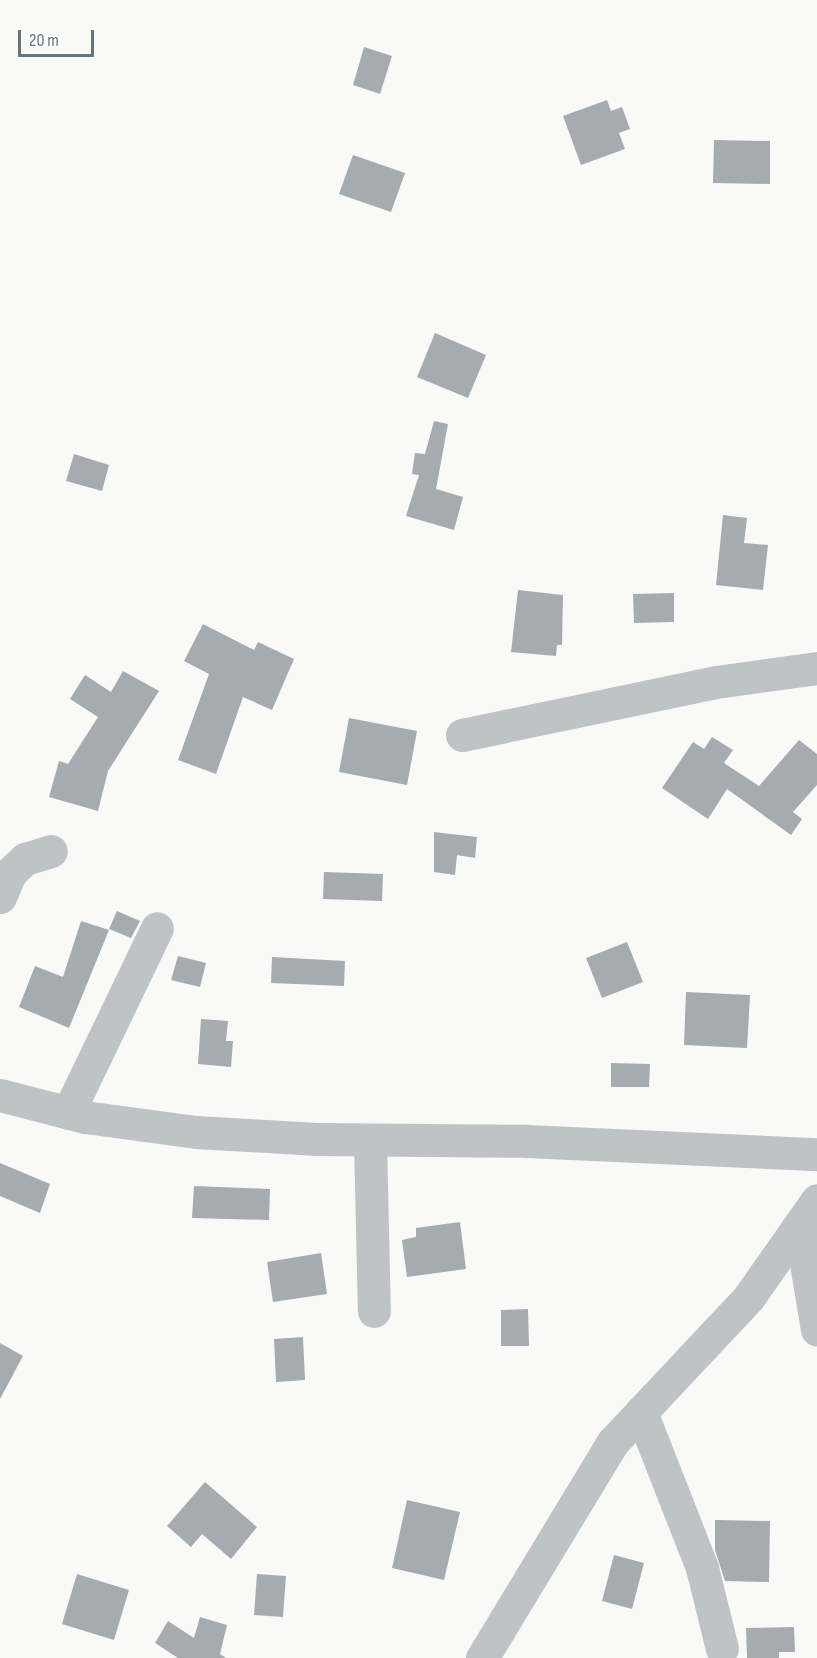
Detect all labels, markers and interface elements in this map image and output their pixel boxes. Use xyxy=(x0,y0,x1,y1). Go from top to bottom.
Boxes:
scale bar xyxy=(21,18,98,56)
text: 20 m xyxy=(29,30,59,51)

